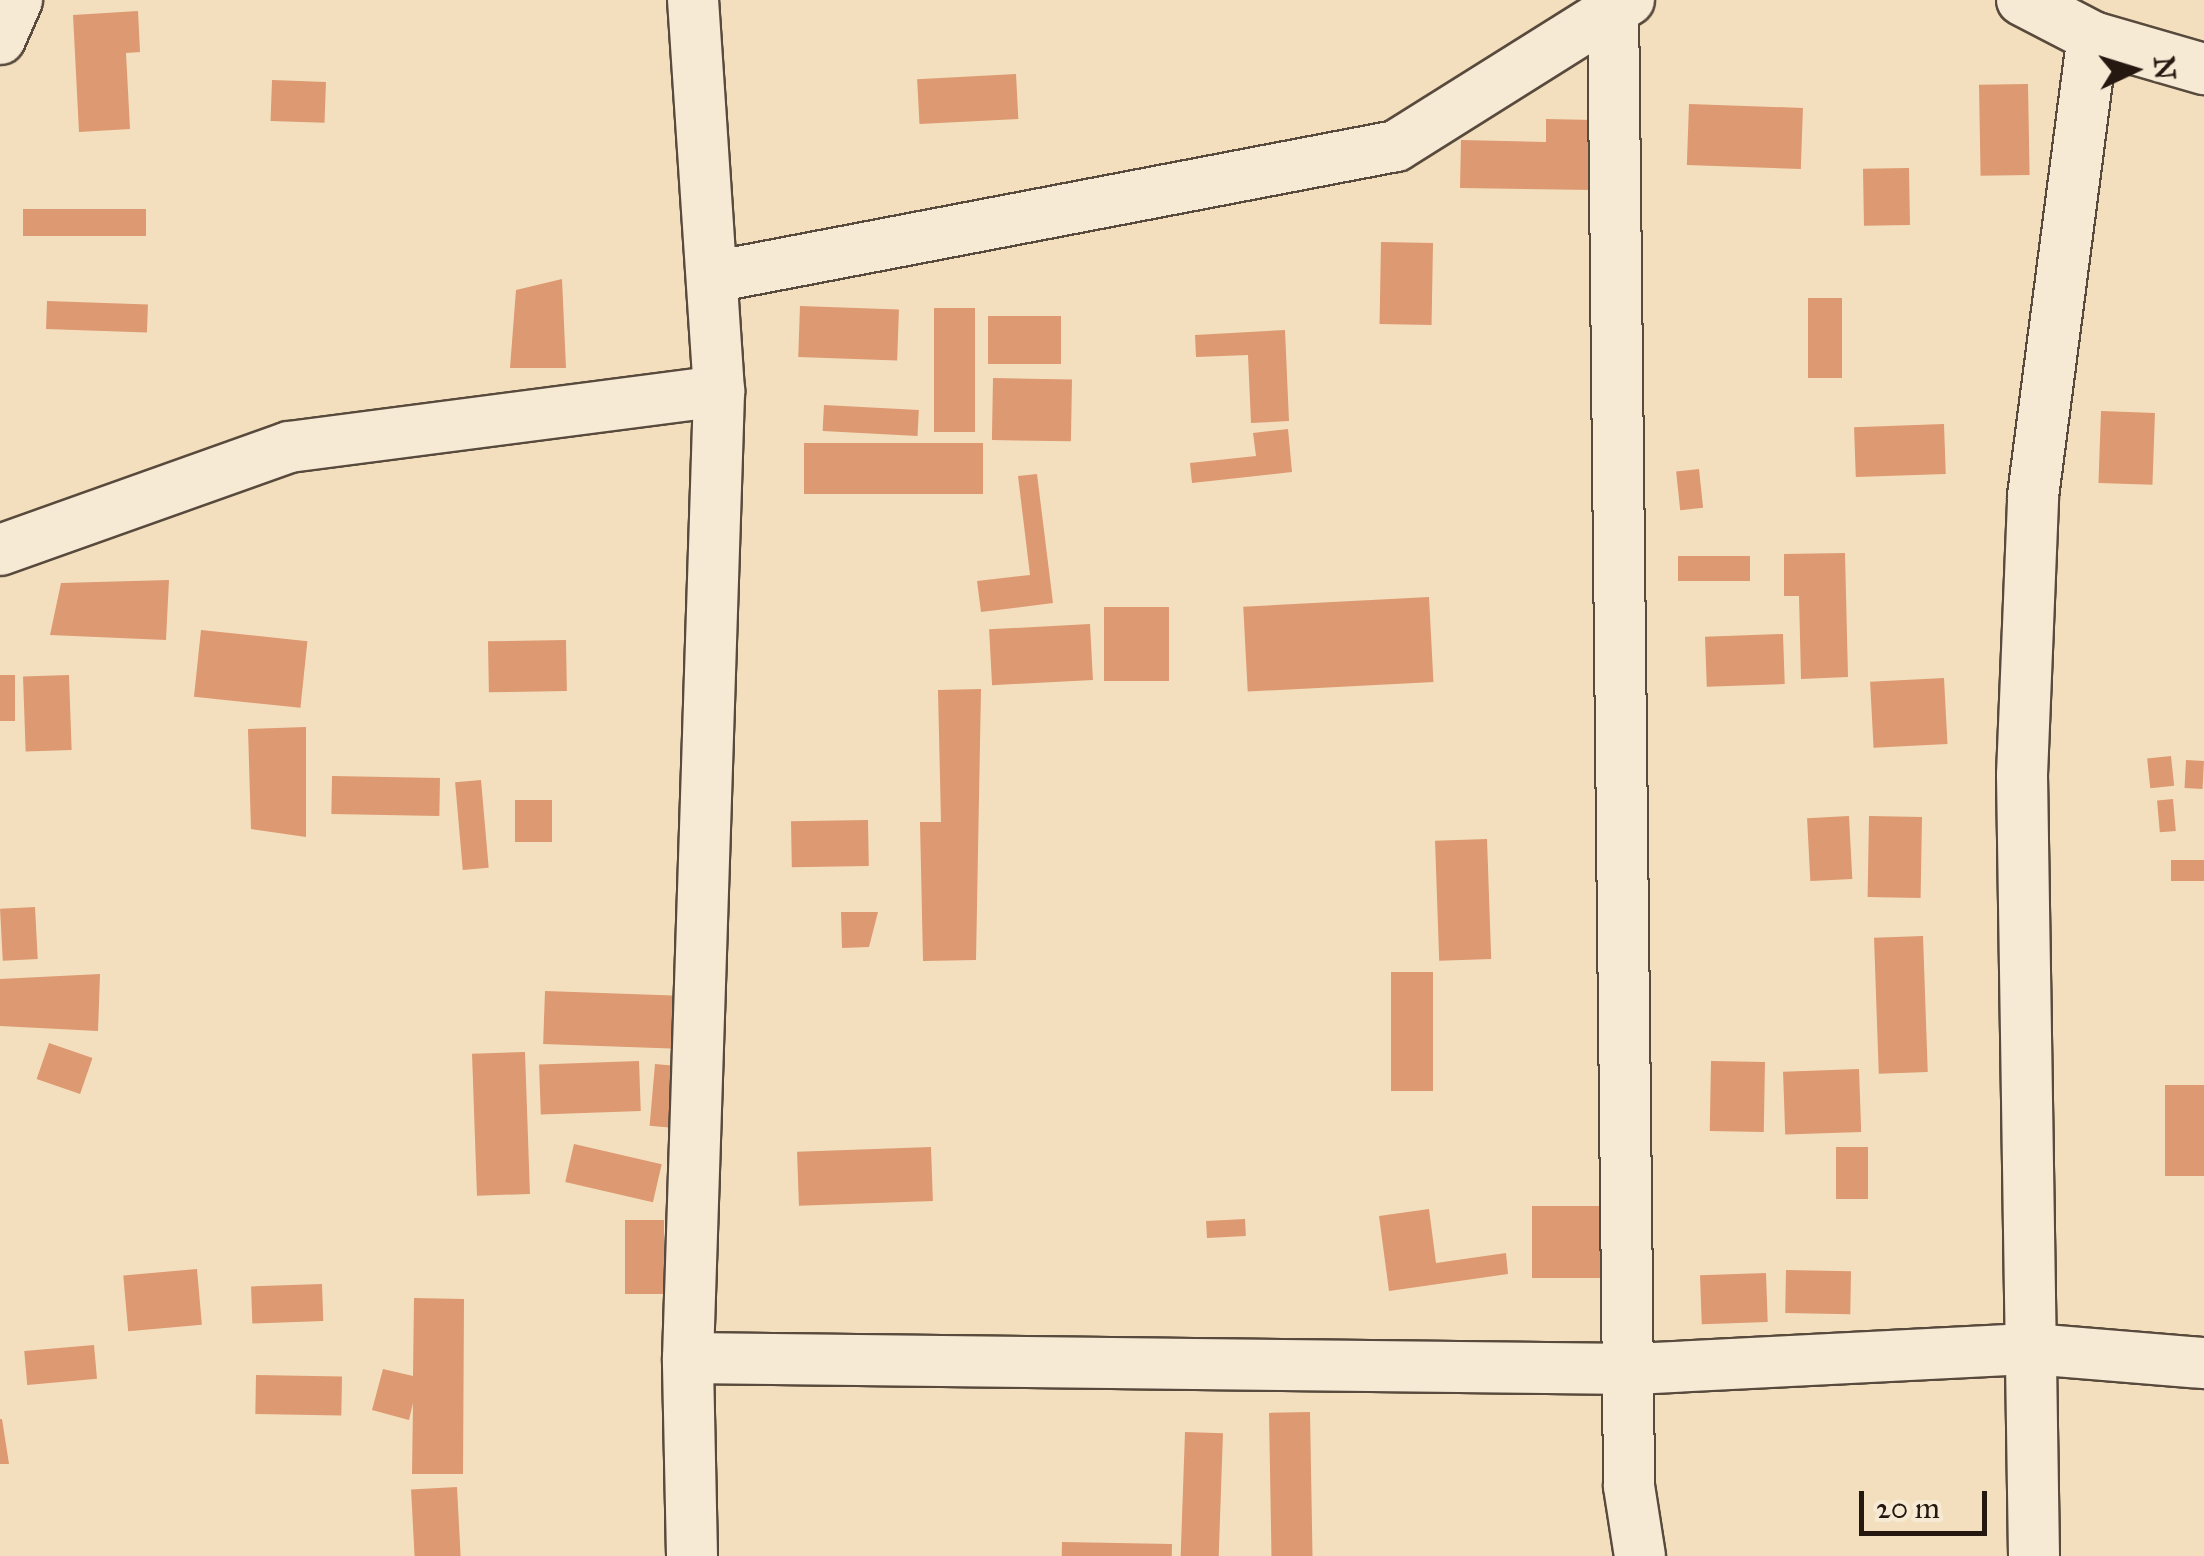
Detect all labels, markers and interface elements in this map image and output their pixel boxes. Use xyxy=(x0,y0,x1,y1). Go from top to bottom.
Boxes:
north arrow xyxy=(2084,20,2184,120)
text: N xyxy=(2146,55,2183,81)
scale bar xyxy=(1864,1471,1992,1533)
text: 20 m xyxy=(1876,1490,1940,1526)

